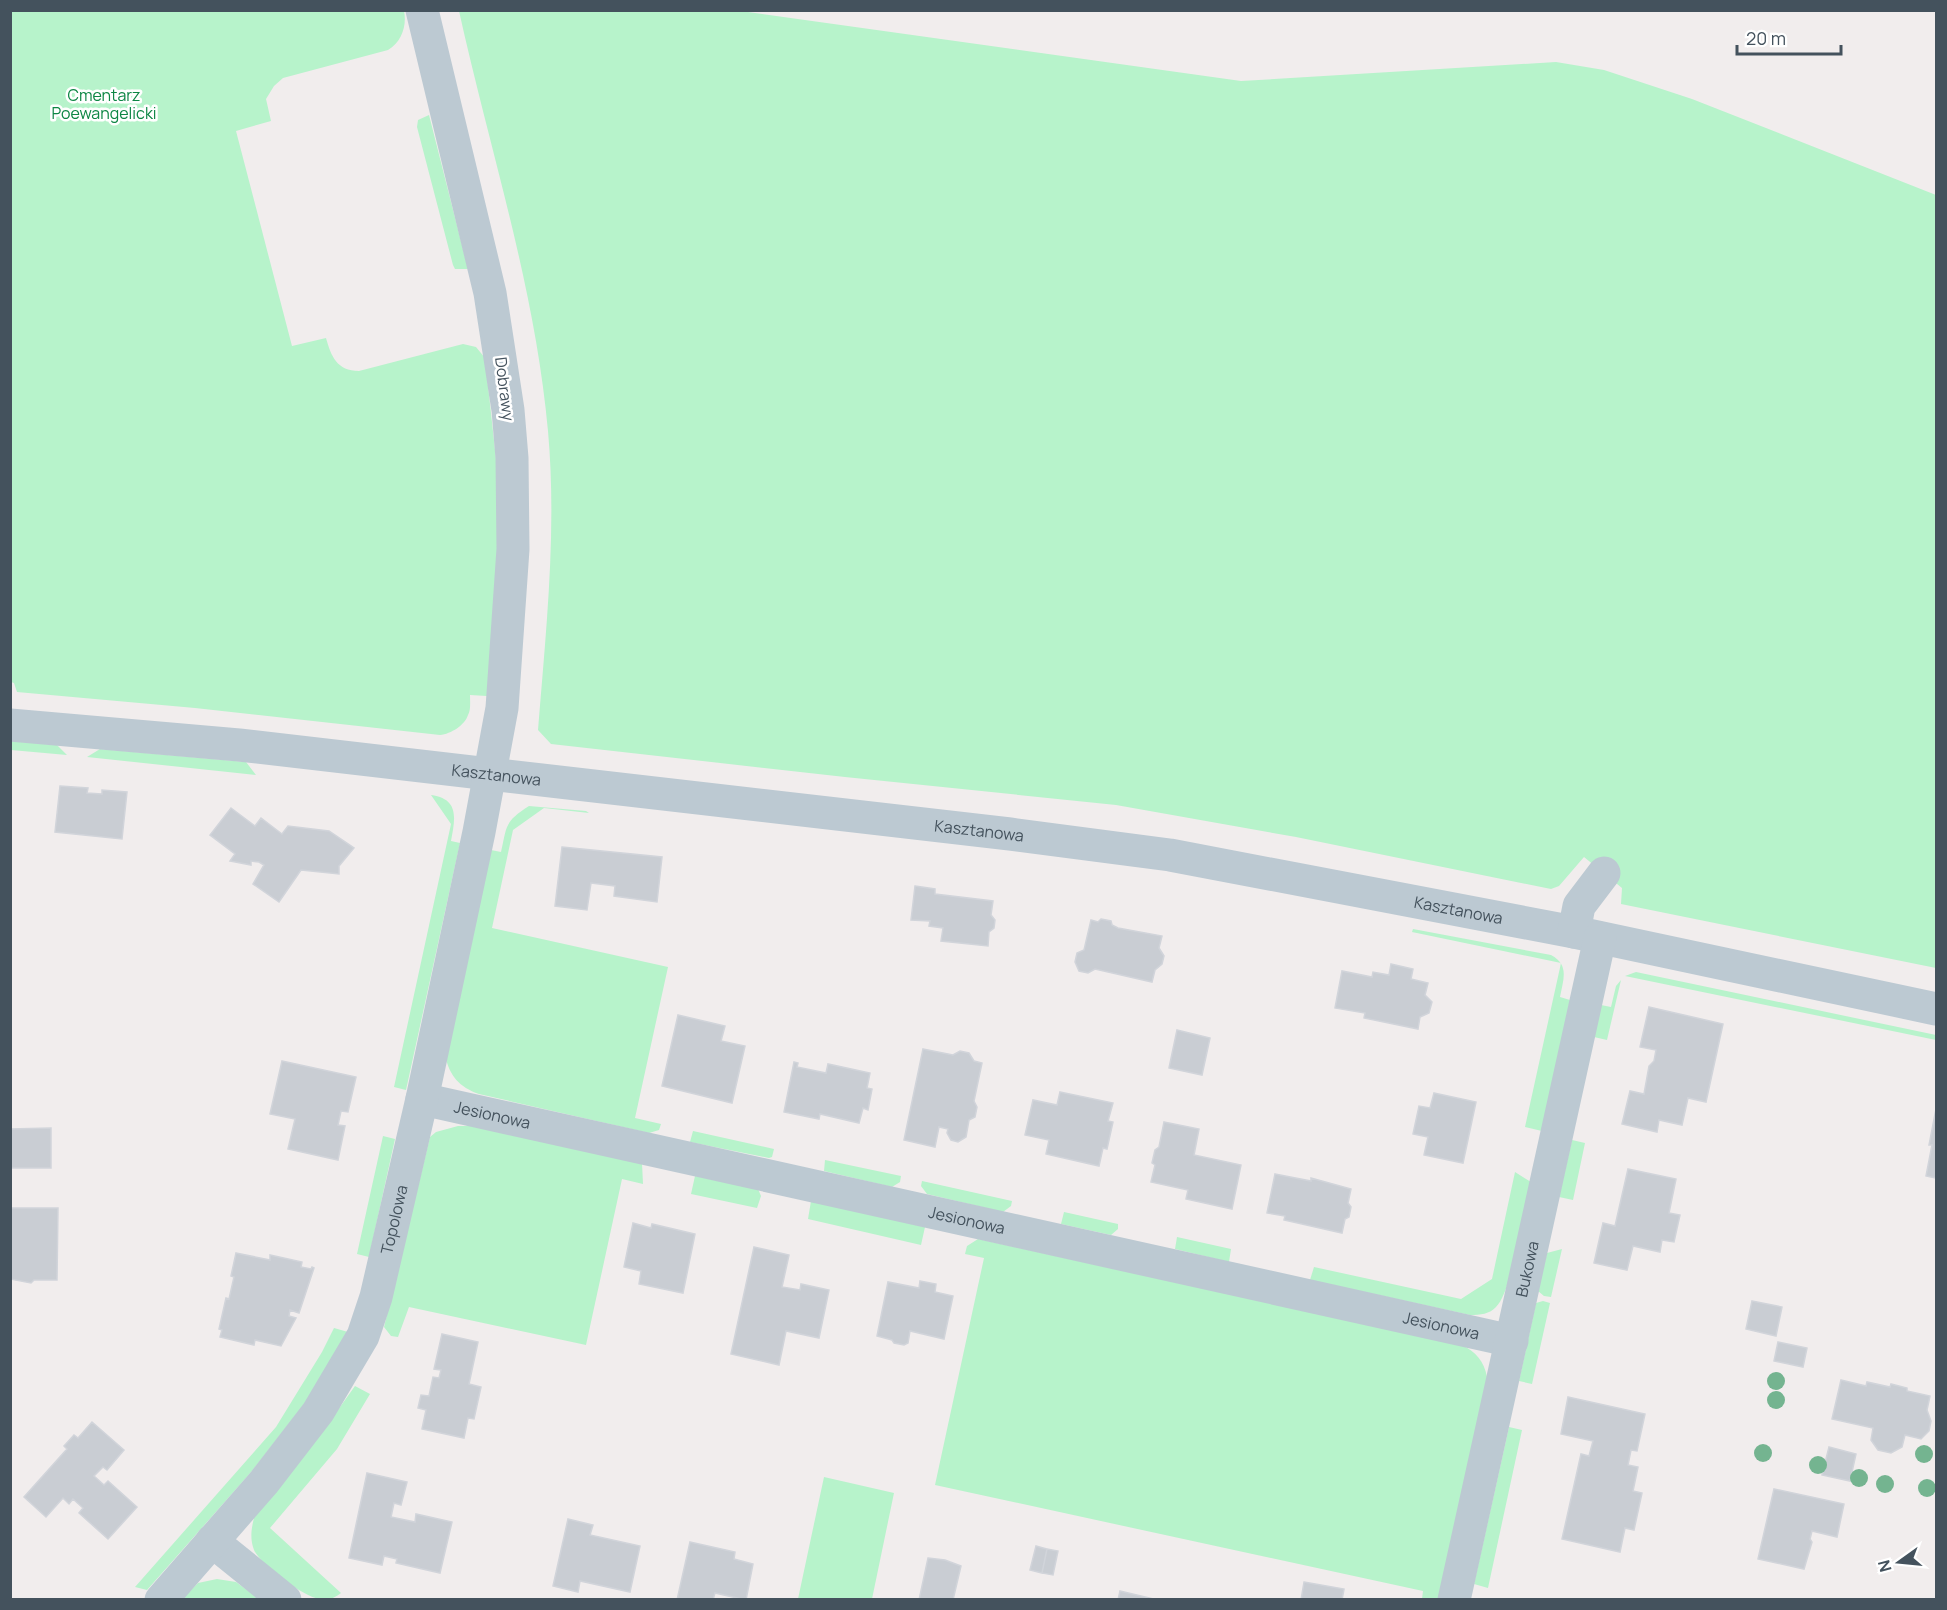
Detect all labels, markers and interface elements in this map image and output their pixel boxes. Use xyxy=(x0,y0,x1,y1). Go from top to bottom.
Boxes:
scale bar xyxy=(1737,18,1840,56)
text: 20 m xyxy=(1746,26,1786,50)
park label: Cmentarz Poewangelicki xyxy=(51,84,157,124)
street label: Dobrawy xyxy=(490,356,520,423)
street label: Kasztanowa xyxy=(451,759,542,791)
street label: Kasztanowa xyxy=(933,814,1025,847)
street label: Kasztanowa xyxy=(1412,891,1505,929)
street label: Jesionowa xyxy=(452,1095,533,1134)
street label: Topolowa xyxy=(375,1183,413,1256)
street label: Jesionowa xyxy=(926,1201,1007,1239)
street label: Bukowa xyxy=(1510,1239,1544,1299)
street label: Jesionowa xyxy=(1401,1306,1482,1344)
north arrow xyxy=(1869,1532,1929,1592)
text: N xyxy=(1872,1557,1897,1574)

